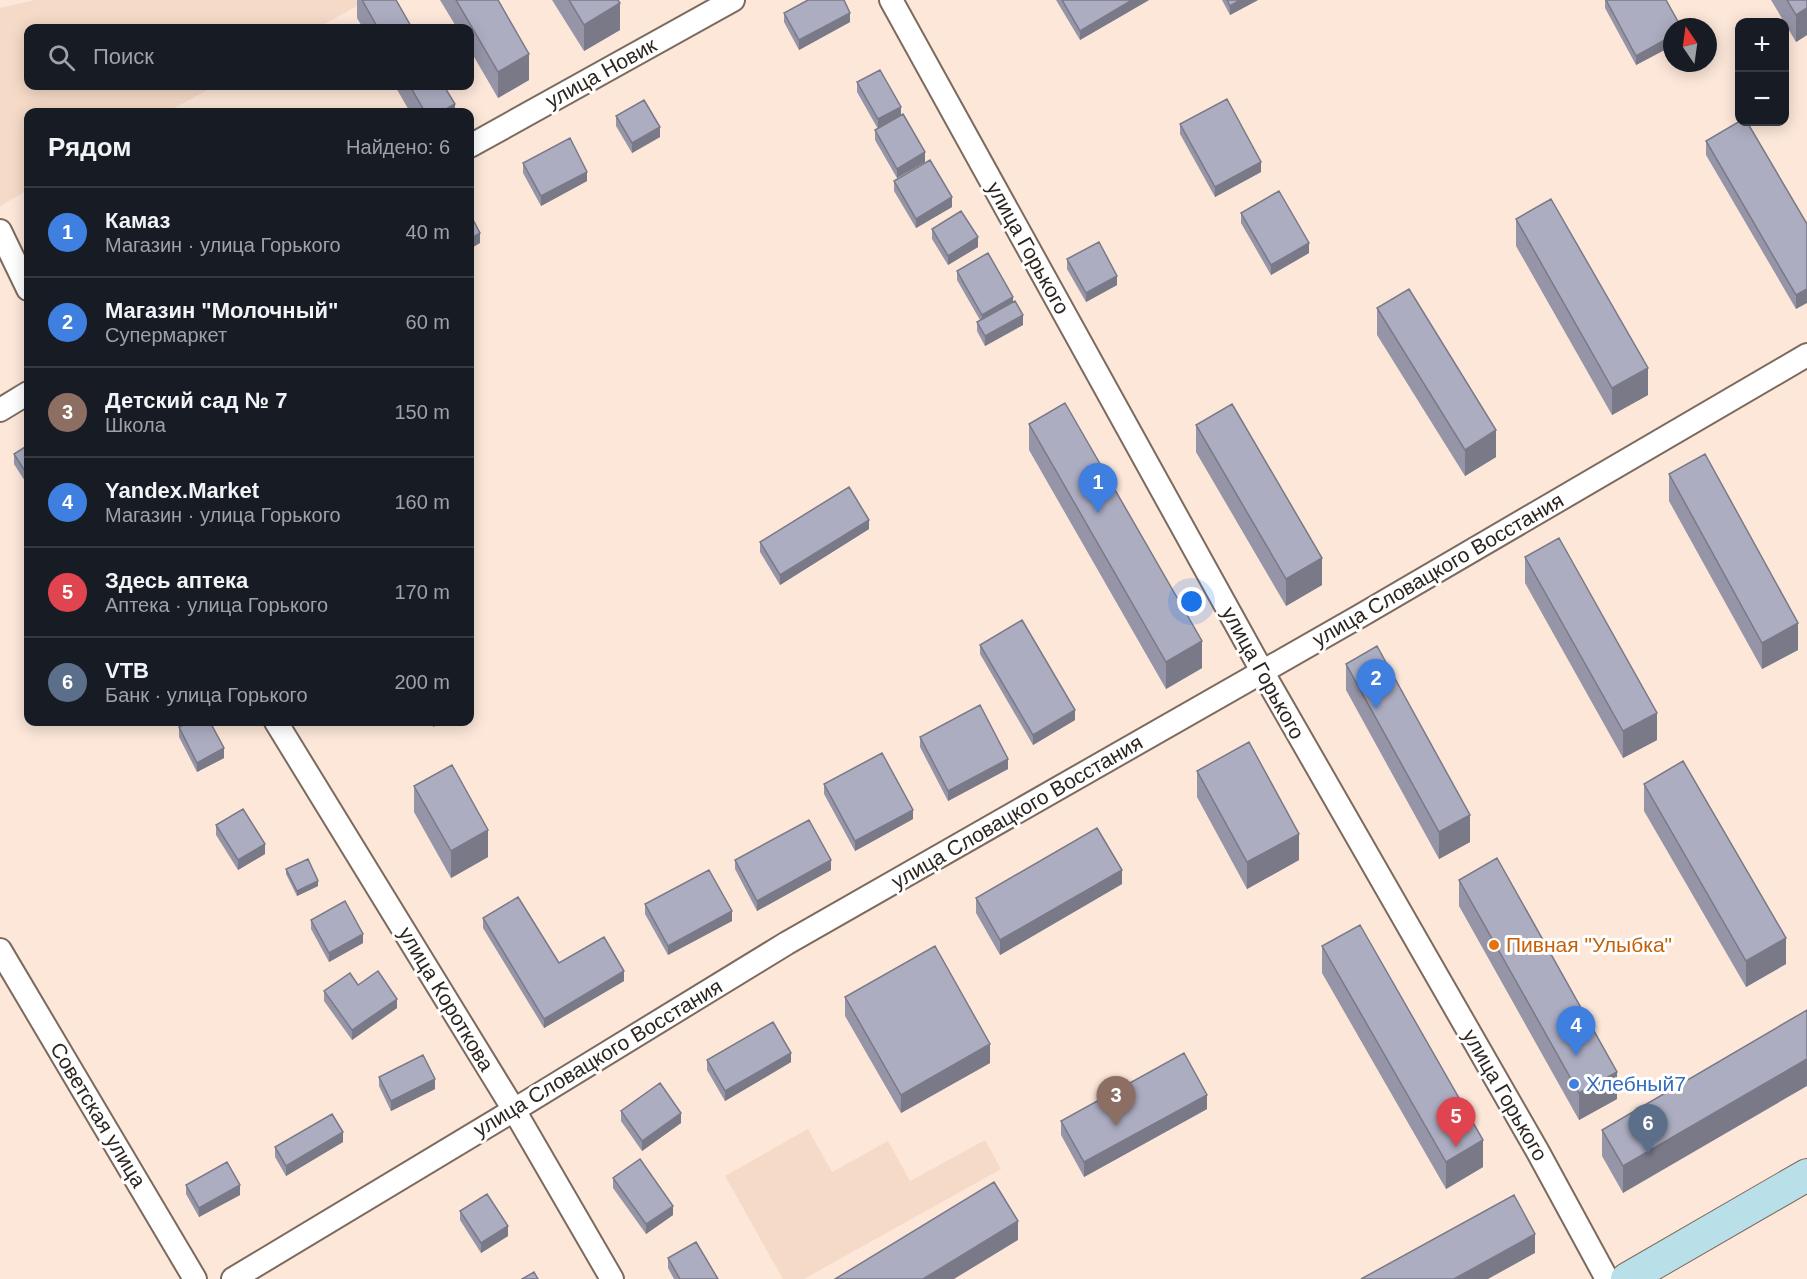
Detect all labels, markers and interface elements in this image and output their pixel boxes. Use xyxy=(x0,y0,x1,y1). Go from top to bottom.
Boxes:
north arrow xyxy=(1663,18,1717,72)
map controls xyxy=(1735,18,1789,126)
button: + xyxy=(1735,18,1789,72)
search box xyxy=(24,24,474,90)
street label: улица Новик xyxy=(542,32,661,112)
icon: search xyxy=(45,41,78,74)
text: Поиск xyxy=(93,44,154,69)
button: − xyxy=(1735,72,1789,126)
text: Рядом xyxy=(48,132,131,162)
text: Найдено: 6 xyxy=(346,136,450,158)
street label: улица Горького xyxy=(983,178,1074,318)
text: Камаз xyxy=(105,208,170,233)
text: 1 xyxy=(62,221,73,243)
text: 40 m xyxy=(406,221,450,243)
text: Магазин · улица Горького xyxy=(105,234,341,256)
text: Магазин "Молочный" xyxy=(105,298,338,323)
text: 2 xyxy=(62,311,73,333)
text: 60 m xyxy=(406,311,450,333)
text: Супермаркет xyxy=(105,324,227,346)
text: Детский сад № 7 xyxy=(105,388,287,413)
text: 3 xyxy=(62,401,73,423)
text: 150 m xyxy=(394,401,450,423)
text: Школа xyxy=(105,414,166,436)
pin: 1 xyxy=(1078,464,1118,513)
text: Yandex.Market xyxy=(105,478,259,503)
street label: улица Словацкого Восстания xyxy=(1308,488,1567,651)
text: 4 xyxy=(62,491,73,513)
text: 160 m xyxy=(394,491,450,513)
text: Магазин · улица Горького xyxy=(105,504,341,526)
text: Здесь аптека xyxy=(105,568,248,593)
text: 5 xyxy=(62,581,73,603)
text: 170 m xyxy=(394,581,450,603)
your location xyxy=(1177,587,1206,616)
text: Аптека · улица Горького xyxy=(105,594,328,616)
street label: улица Горького xyxy=(1218,603,1309,743)
text: VTB xyxy=(105,658,149,683)
pin: 2 xyxy=(1356,660,1396,709)
text: 6 xyxy=(62,671,73,693)
text: 200 m xyxy=(394,671,450,693)
text: Банк · улица Горького xyxy=(105,684,308,706)
street label: улица Словацкого Восстания xyxy=(887,730,1146,893)
street label: улица Короткова xyxy=(394,923,499,1075)
place label: Пивная "Улыбка" xyxy=(1506,933,1672,956)
marker: Пивная "Улыбка" xyxy=(1487,938,1501,952)
street label: улица Словацкого Восстания xyxy=(469,974,726,1141)
pin: 4 xyxy=(1556,1006,1596,1056)
street label: улица Горького xyxy=(1459,1025,1552,1165)
street label: Советская улица xyxy=(46,1038,151,1192)
place label: Хлебный7 xyxy=(1586,1072,1686,1095)
pin: 3 xyxy=(1096,1076,1136,1126)
marker: Хлебный7 xyxy=(1567,1077,1581,1091)
pin: 5 xyxy=(1436,1098,1476,1147)
pin: 6 xyxy=(1628,1104,1668,1154)

